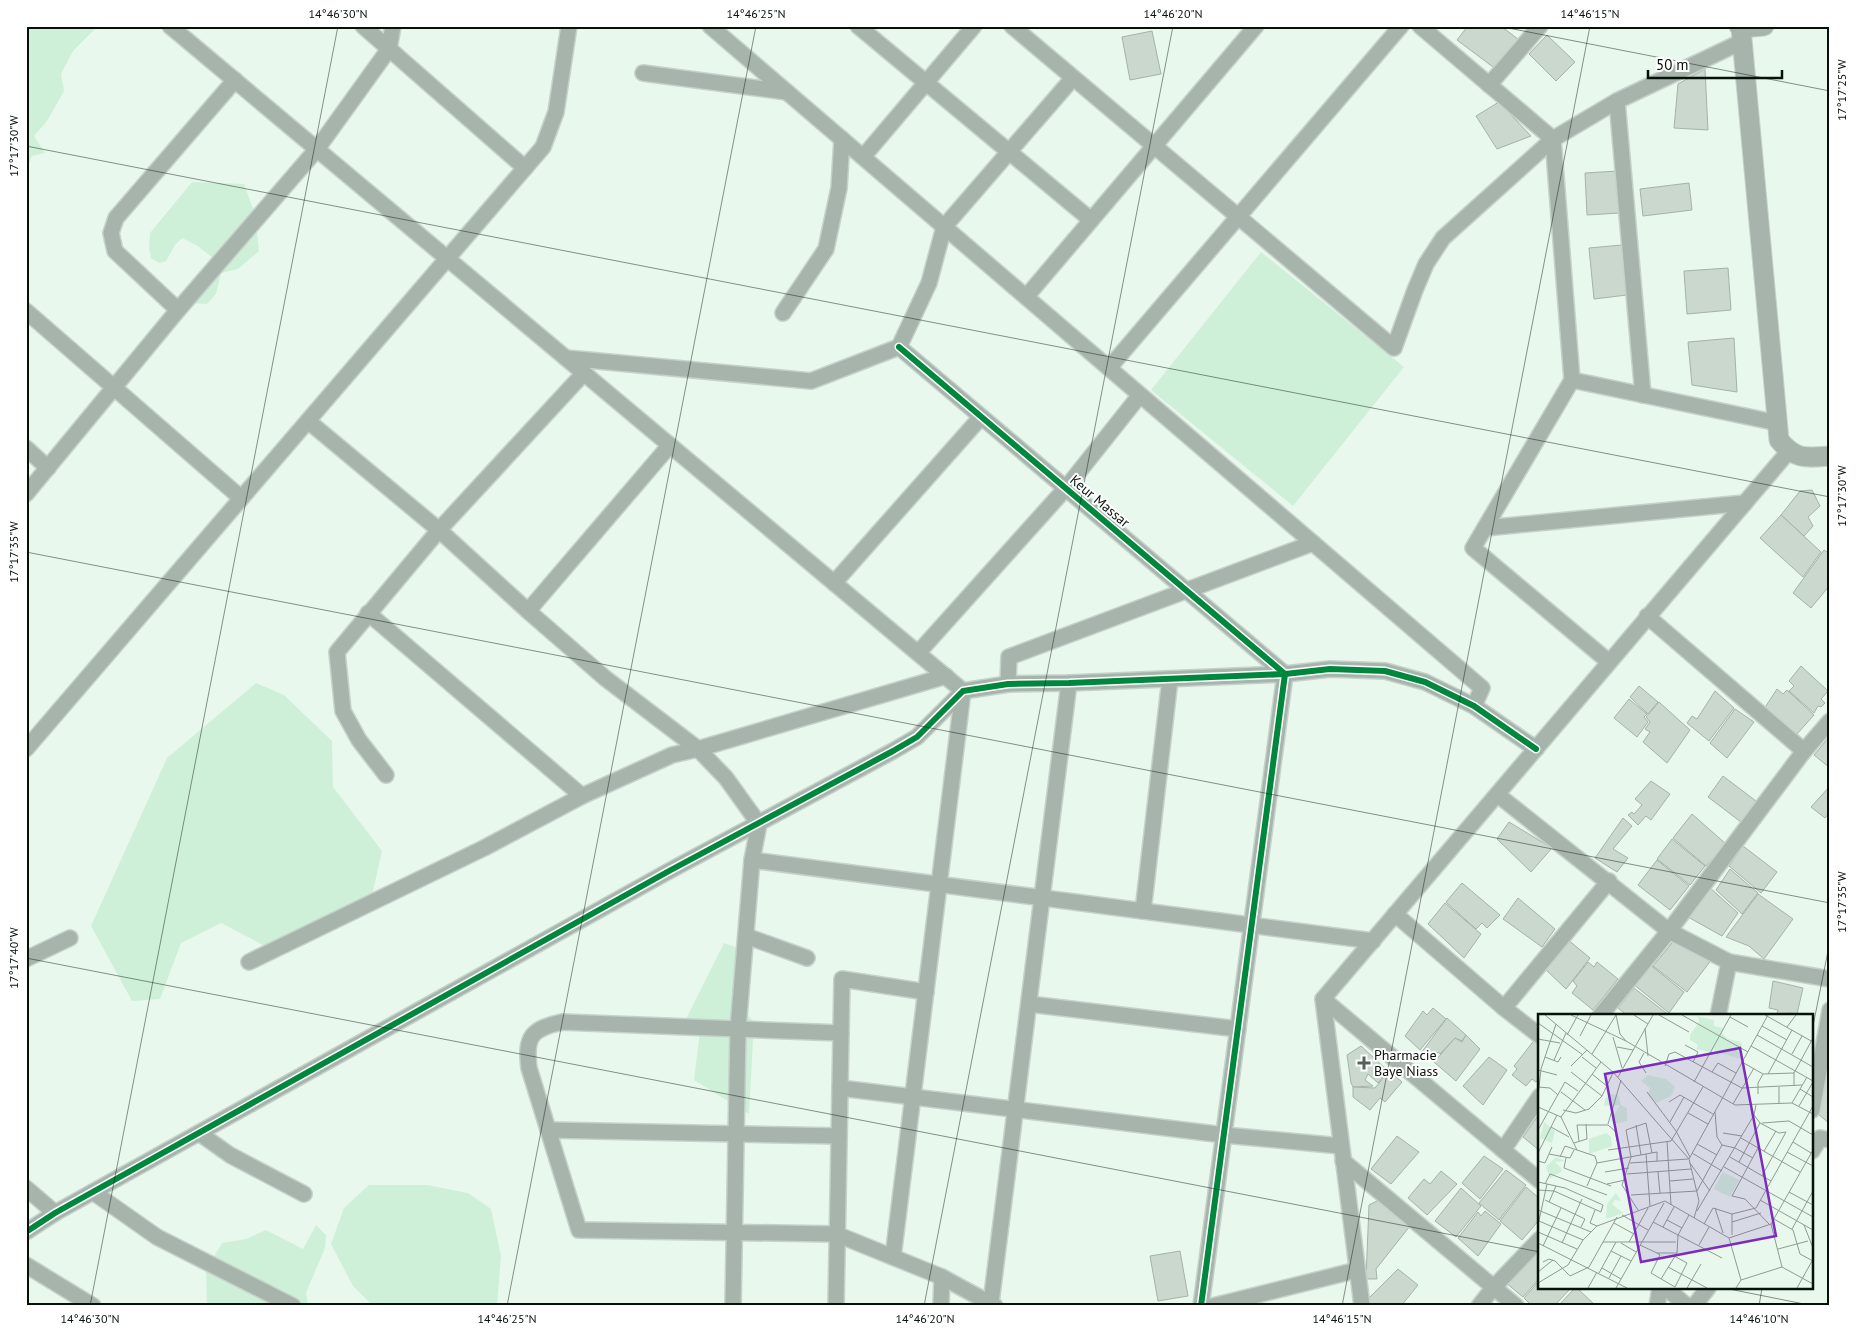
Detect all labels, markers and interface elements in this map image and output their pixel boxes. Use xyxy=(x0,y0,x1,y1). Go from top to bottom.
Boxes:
text: 14°46'30"N xyxy=(308,6,368,21)
text: 14°46'25"N xyxy=(726,6,786,21)
text: 14°46'20"N xyxy=(1143,6,1203,21)
text: 14°46'15"N xyxy=(1560,6,1620,21)
scale bar xyxy=(1648,48,1782,80)
text: 50 m xyxy=(1656,55,1689,74)
text: 17°17'25"W xyxy=(1834,59,1849,121)
text: 17°17'30"W xyxy=(6,115,21,177)
text: 17°17'30"W xyxy=(1834,465,1849,527)
street label: Keur Massar xyxy=(1066,471,1134,531)
text: 17°17'35"W xyxy=(6,521,21,583)
text: 17°17'35"W xyxy=(1834,871,1849,933)
text: 17°17'40"W xyxy=(6,927,21,989)
inset map xyxy=(1538,1014,1814,1290)
place label: Pharmacie Baye Niass xyxy=(1374,1046,1438,1080)
marker: Pharmacie Baye Niass xyxy=(1358,1057,1370,1069)
text: 14°46'30"N xyxy=(60,1311,120,1326)
text: 14°46'25"N xyxy=(477,1311,537,1326)
text: 14°46'20"N xyxy=(895,1311,955,1326)
text: 14°46'15"N xyxy=(1312,1311,1372,1326)
text: 14°46'10"N xyxy=(1729,1311,1789,1326)

